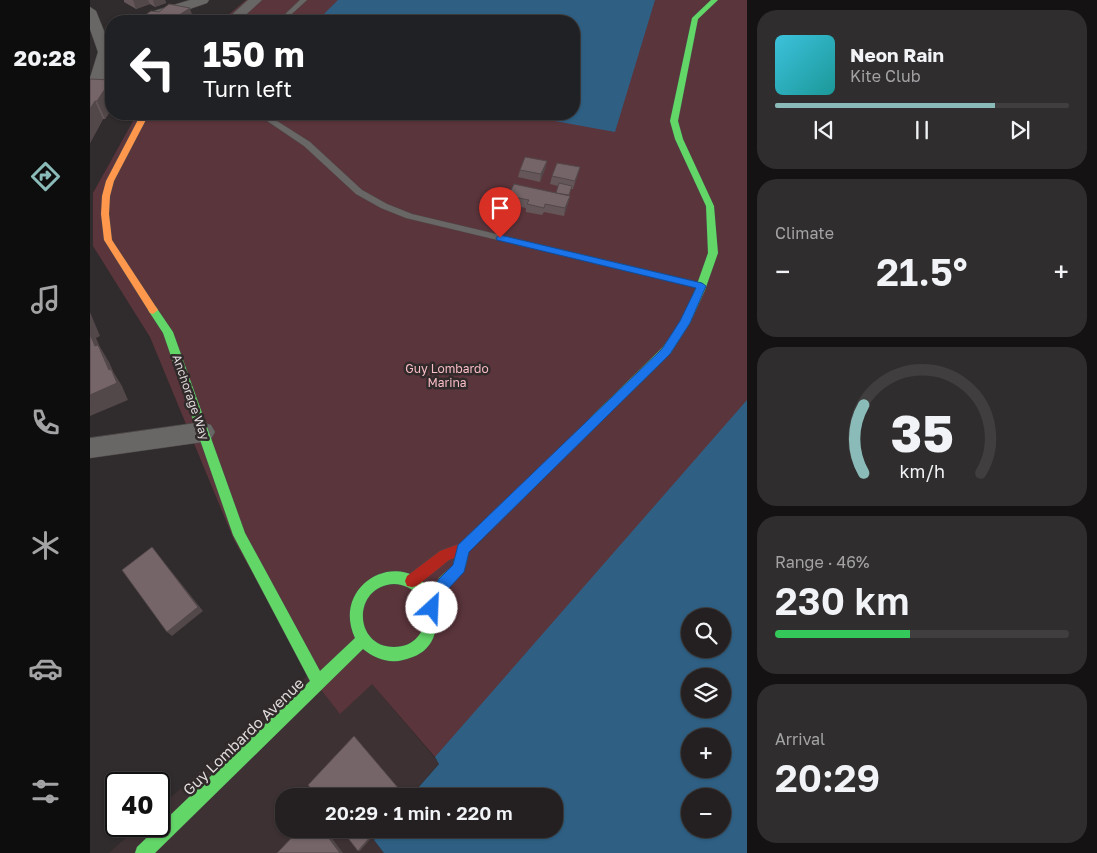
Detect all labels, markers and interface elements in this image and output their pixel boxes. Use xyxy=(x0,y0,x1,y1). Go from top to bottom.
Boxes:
text: 150 m xyxy=(203,33,305,75)
icon: left xyxy=(120,35,185,100)
text: Neon Rain xyxy=(850,43,944,66)
text: 20:28 xyxy=(14,44,76,71)
text: Kite Club xyxy=(850,66,921,86)
text: Turn left xyxy=(203,75,292,102)
icon: previous xyxy=(810,116,838,144)
icon: pause xyxy=(908,116,936,144)
icon: next xyxy=(1006,116,1034,144)
icon: directions xyxy=(28,159,63,194)
pin xyxy=(479,187,521,238)
icon: arrive xyxy=(486,194,514,222)
text: Climate xyxy=(775,223,834,243)
text: 21.5° xyxy=(876,249,968,294)
text: − xyxy=(775,255,790,288)
text: + xyxy=(1054,255,1069,288)
icon: music xyxy=(28,282,63,317)
street label: Anchorage Way xyxy=(169,352,213,442)
park label: Guy Lombardo Marina xyxy=(405,361,489,390)
text: 35 xyxy=(890,401,954,463)
icon: phone xyxy=(28,405,63,440)
text: km/h xyxy=(899,460,945,482)
icon: climate xyxy=(28,528,63,563)
text: Range · 46% xyxy=(775,552,869,572)
text: 230 km xyxy=(775,578,910,623)
position arrow xyxy=(405,581,457,633)
map controls xyxy=(681,608,731,838)
button: search xyxy=(681,608,731,658)
icon: car xyxy=(28,651,63,686)
button: layers xyxy=(681,668,731,718)
street label: Guy Lombardo Avenue xyxy=(179,673,307,798)
button: + xyxy=(681,728,731,778)
text: Arrival xyxy=(775,729,825,749)
text: 20:29 xyxy=(775,755,880,800)
speed limit sign: 40 xyxy=(105,772,170,837)
icon: filters xyxy=(28,774,63,809)
button: − xyxy=(681,788,731,838)
text: 20:29 · 1 min · 220 m xyxy=(325,801,513,824)

